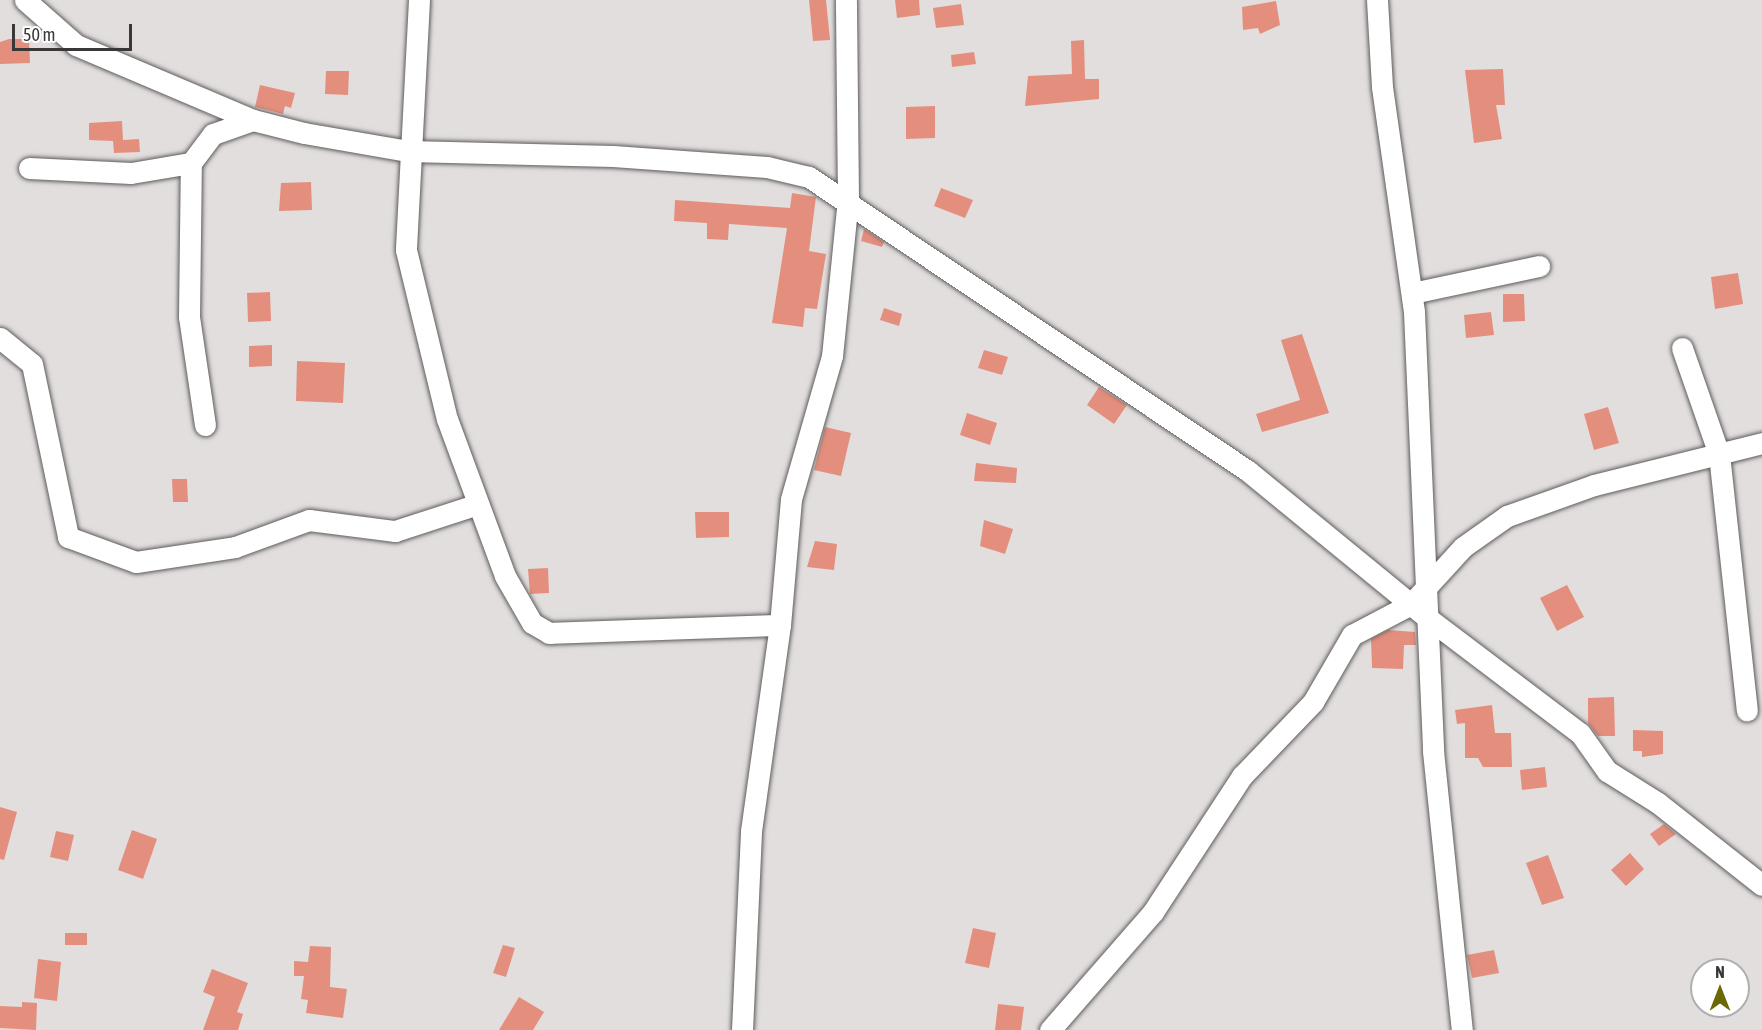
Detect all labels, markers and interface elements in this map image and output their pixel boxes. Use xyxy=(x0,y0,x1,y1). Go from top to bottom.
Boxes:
scale bar xyxy=(15,12,135,50)
text: 50 m xyxy=(23,24,55,45)
north arrow xyxy=(1690,958,1750,1018)
text: N xyxy=(1715,963,1725,981)

